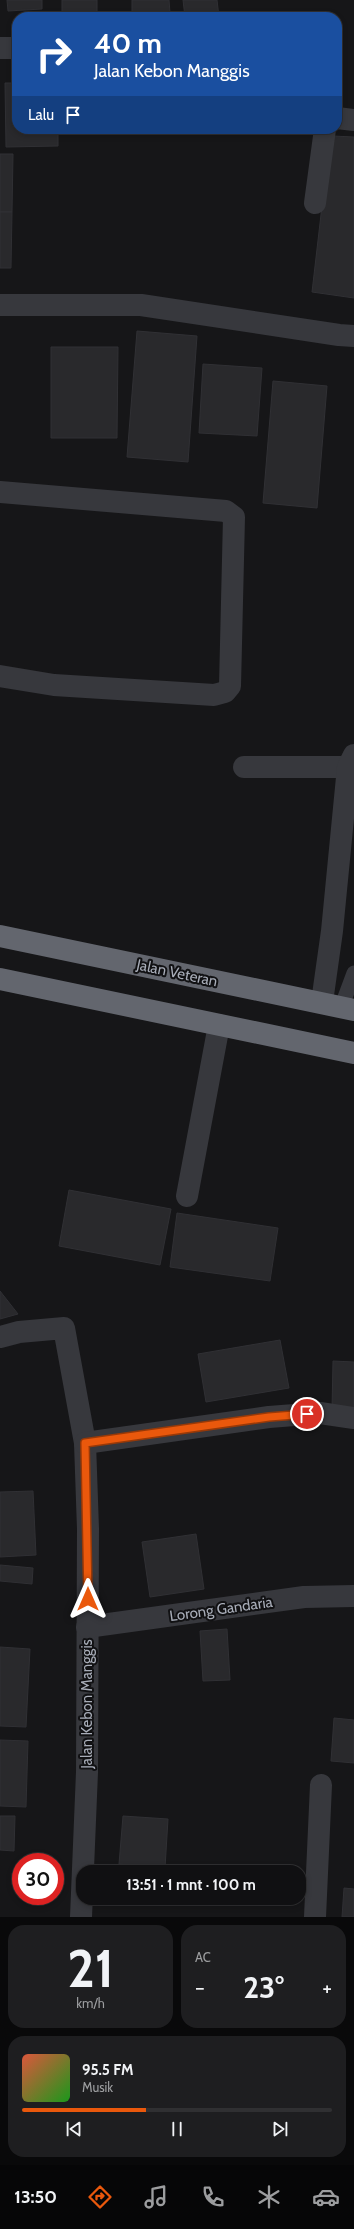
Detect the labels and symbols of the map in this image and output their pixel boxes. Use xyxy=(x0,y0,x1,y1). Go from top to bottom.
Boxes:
street label: Jalan Veteran xyxy=(134,955,219,990)
pin xyxy=(290,1397,324,1431)
position arrow xyxy=(67,1578,109,1620)
street label: Lorong Gandaria xyxy=(168,1593,275,1625)
street label: Jalan Kebon Manggis xyxy=(78,1639,96,1770)
speed limit sign: 30 xyxy=(12,1853,64,1905)

